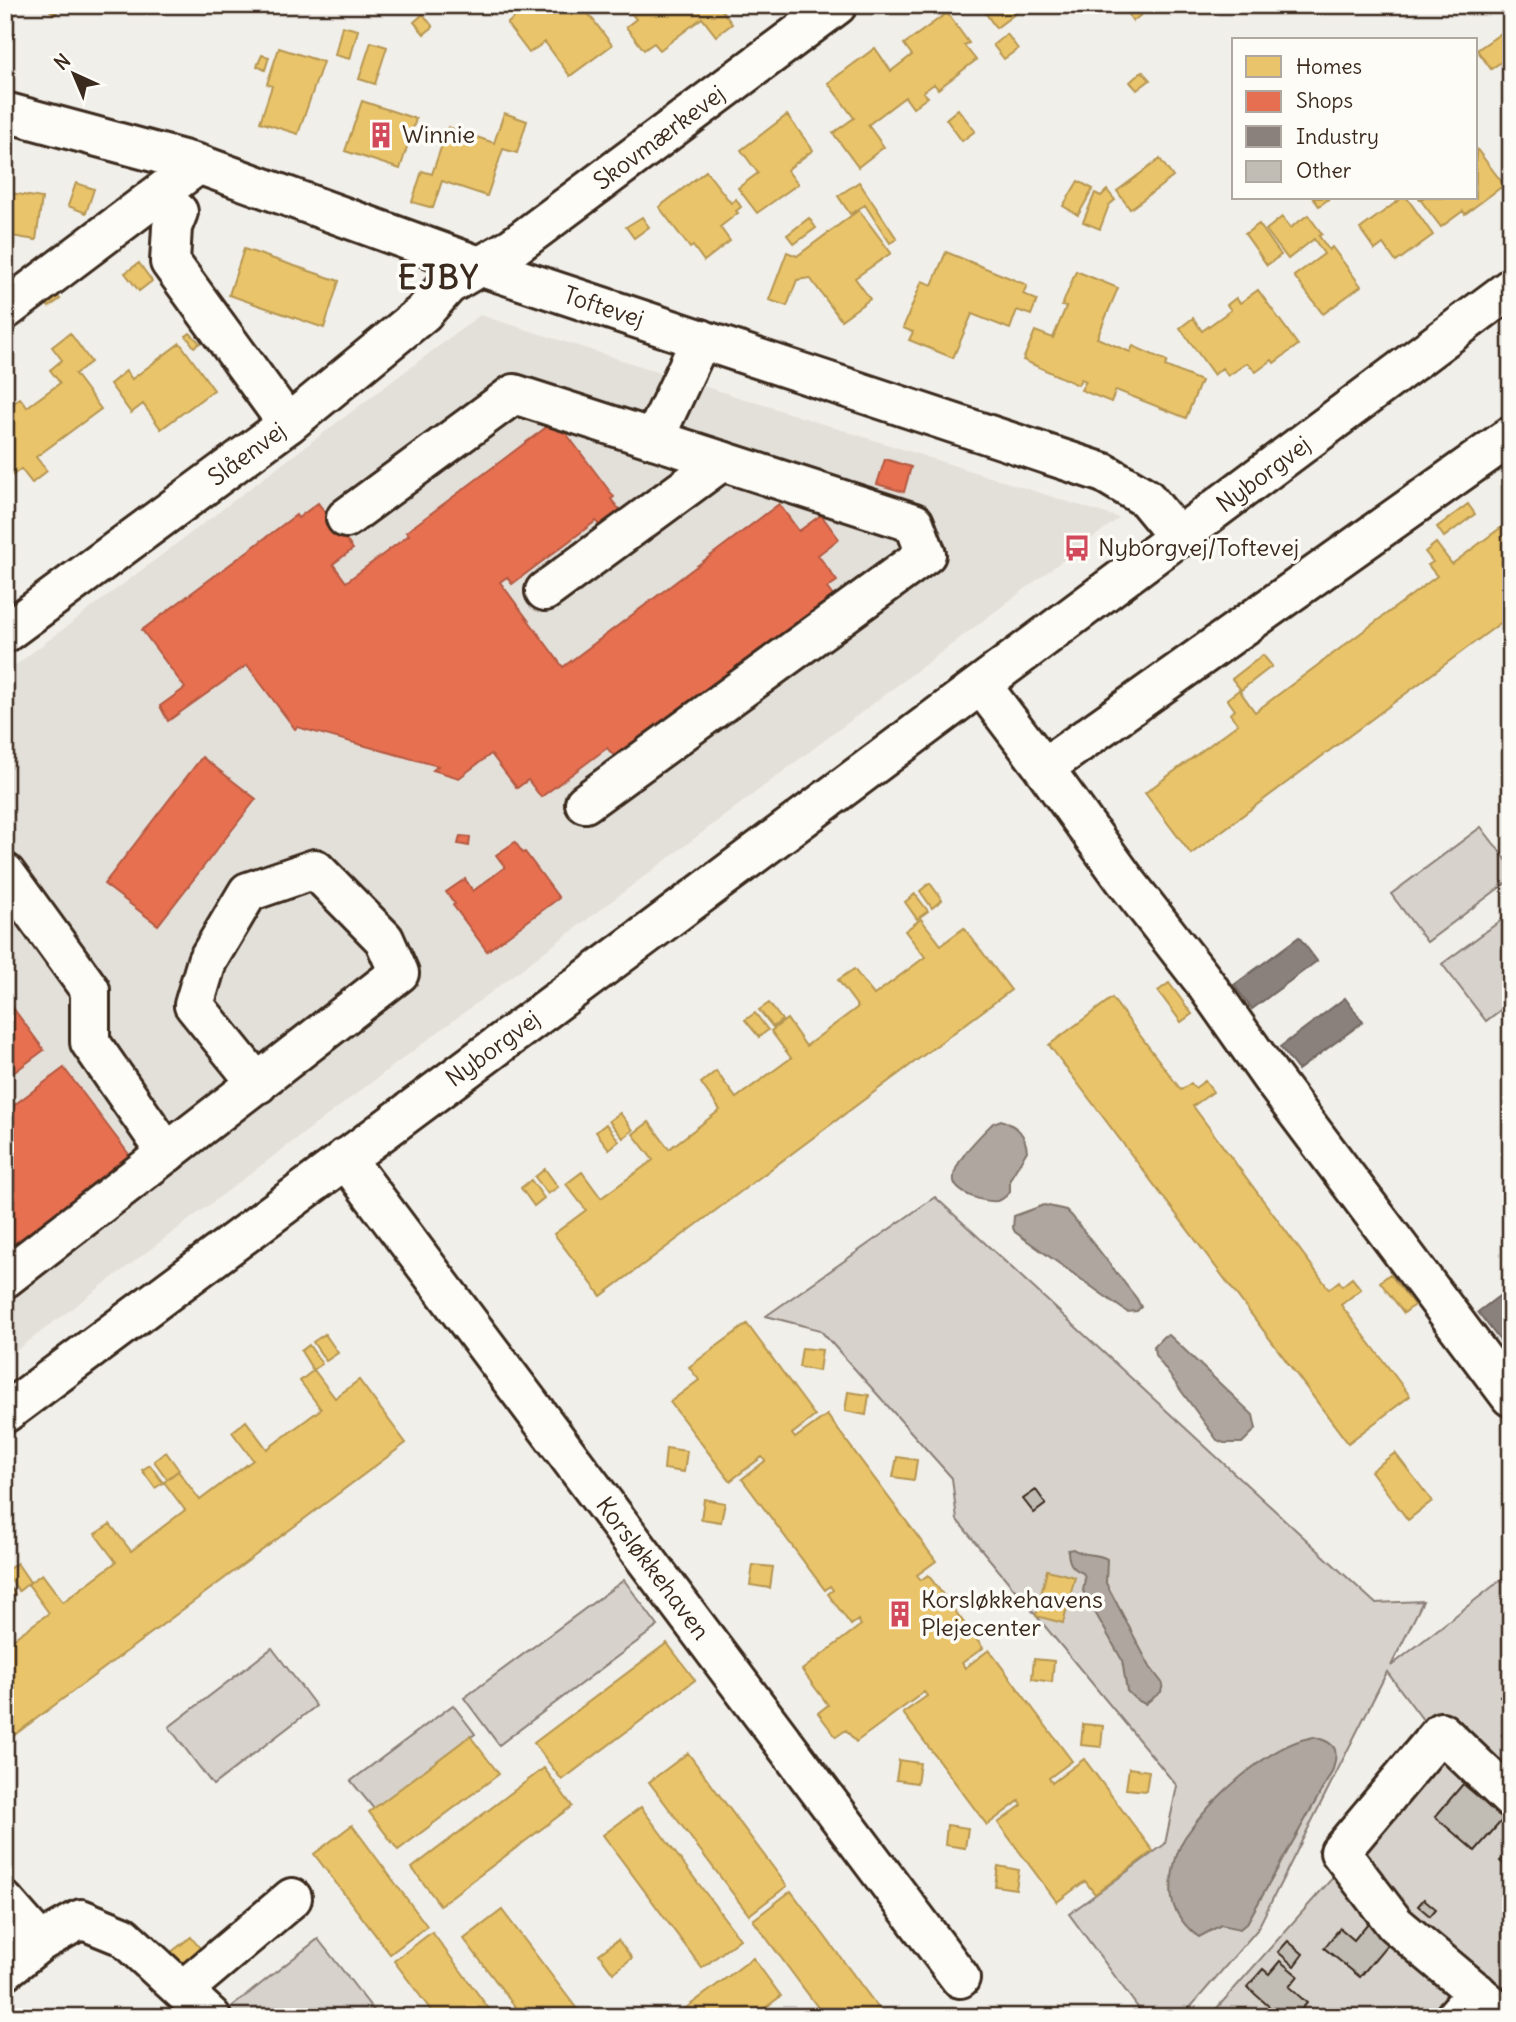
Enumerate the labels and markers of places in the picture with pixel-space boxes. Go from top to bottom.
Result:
place label: Winnie [402,119,475,149]
building icon: Winnie [366,120,396,150]
place label: Nyborgvej/Toftevej [1098,532,1299,562]
bus stop icon: Nyborgvej/Toftevej [1062,533,1092,563]
place label: Korsløkkehavens Plejecenter [921,1584,1103,1642]
building icon: Korsløkkehavens Plejecenter [885,1599,915,1629]

